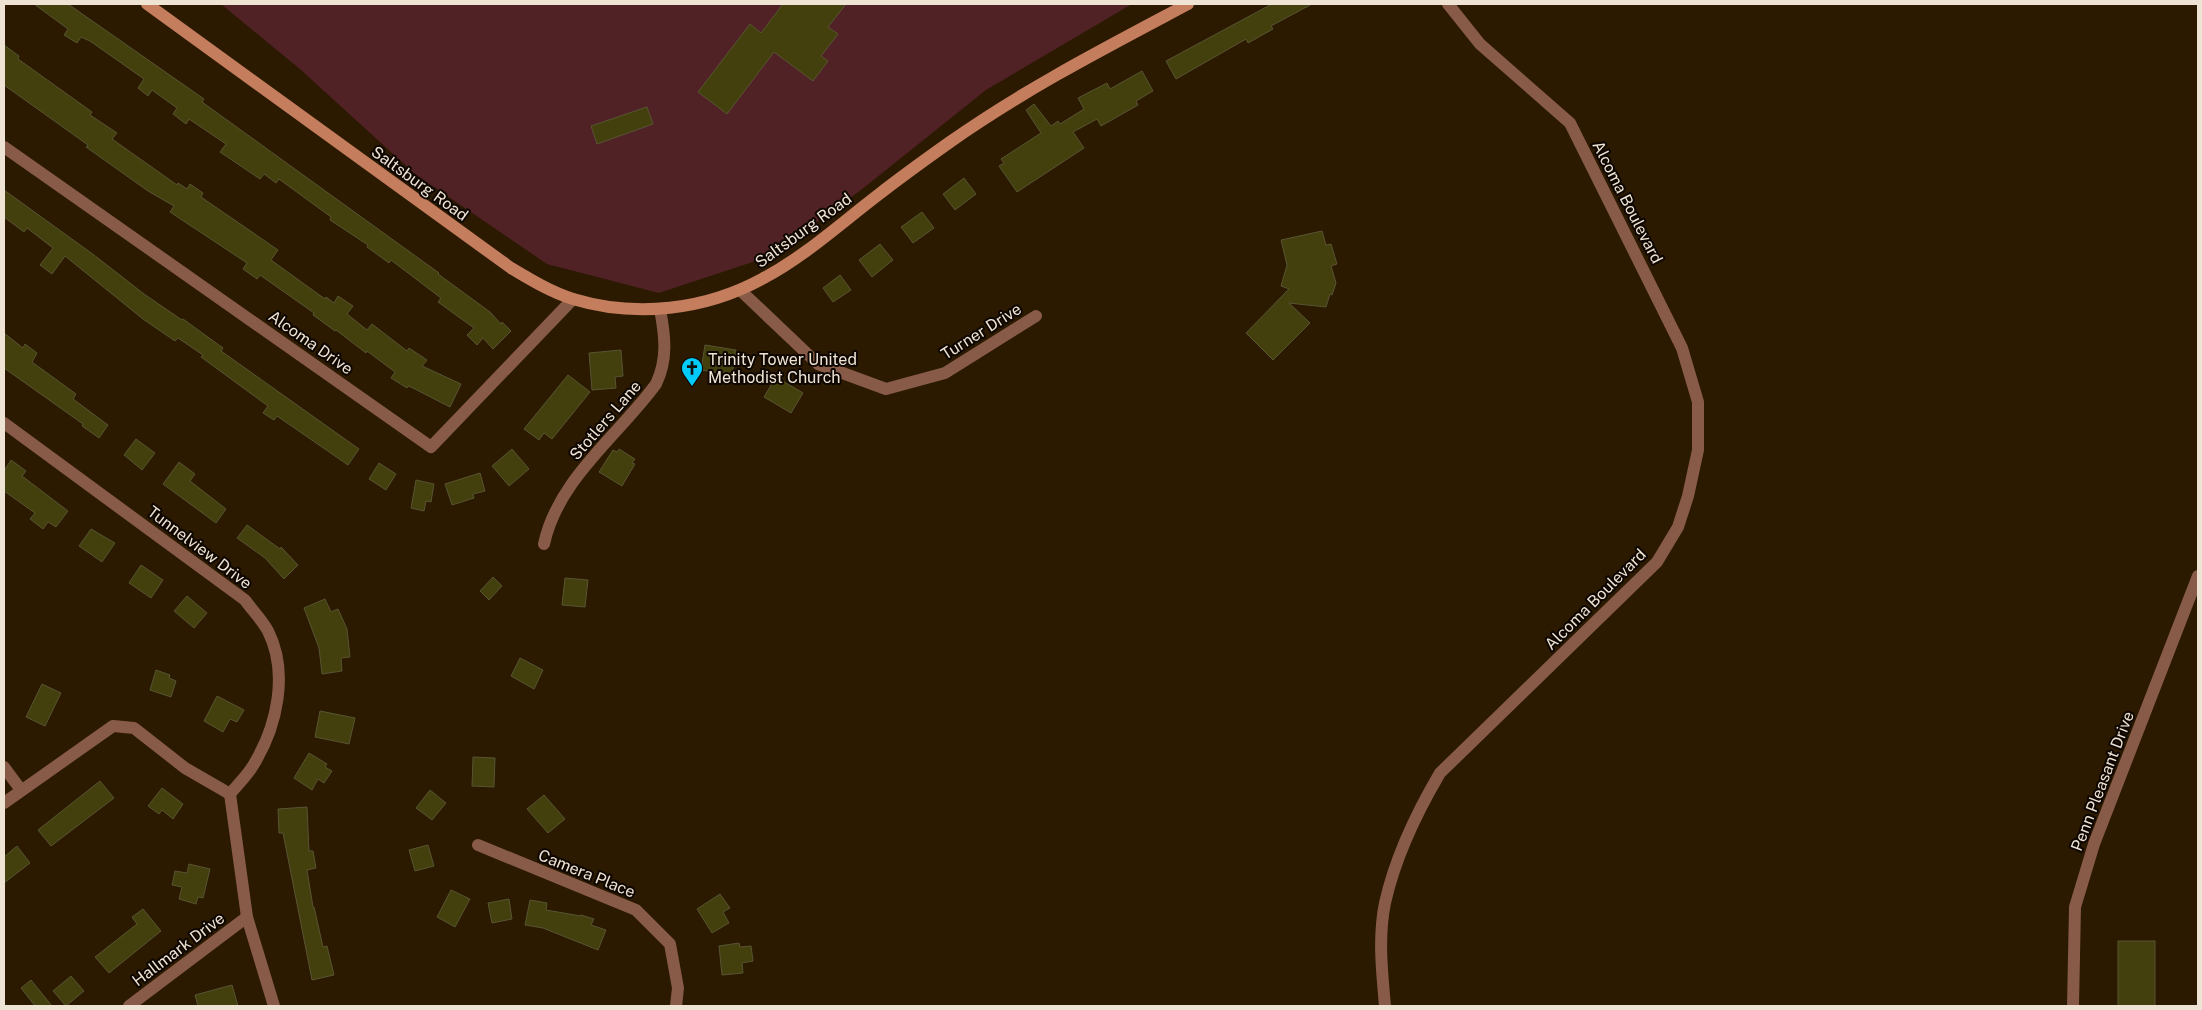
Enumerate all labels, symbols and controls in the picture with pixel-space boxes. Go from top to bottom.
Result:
street label: Alcoma Boulevard [1588,138,1667,267]
street label: Saltsburg Road [368,142,472,225]
street label: Saltsburg Road [751,189,855,272]
street label: Turner Drive [938,299,1025,364]
street label: Alcoma Drive [265,306,356,378]
place label: Trinity Tower United Methodist Church [708,350,857,387]
church icon: Trinity Tower United Methodist Church [680,356,704,387]
street label: Stotlers Lane [566,377,645,464]
street label: Tunnelview Drive [144,502,256,593]
street label: Alcoma Boulevard [1541,545,1650,654]
street label: Penn Pleasant Drive [2067,709,2138,854]
street label: Camera Place [536,845,638,902]
street label: Hallmark Drive [128,909,228,990]

